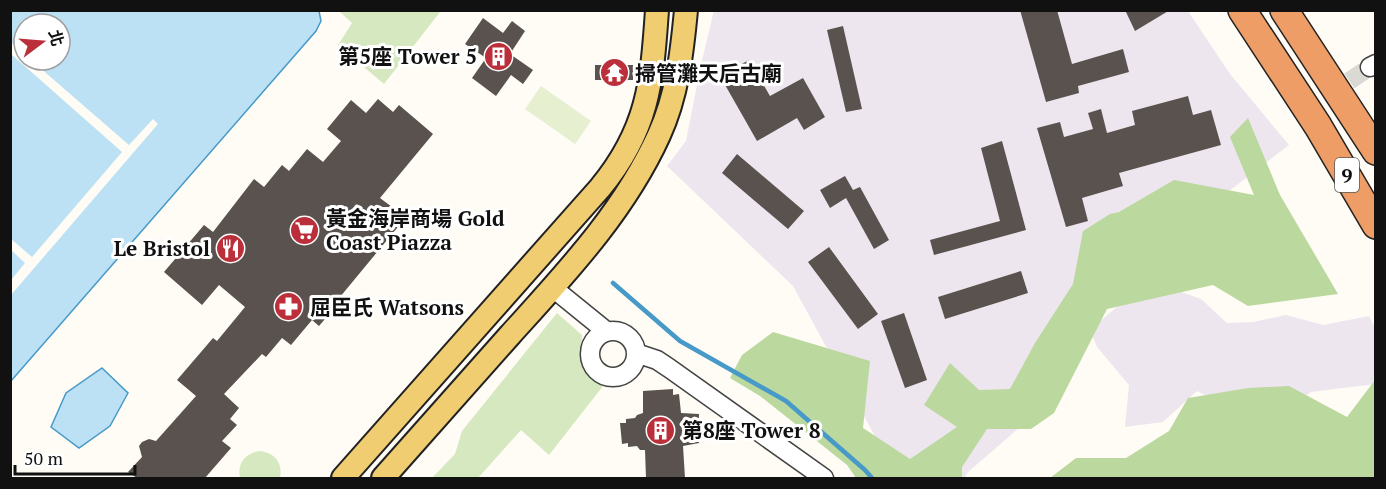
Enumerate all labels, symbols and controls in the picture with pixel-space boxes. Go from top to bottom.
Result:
north arrow [12,12,72,72]
text: 北 [44,27,69,49]
building icon: 第5座 Tower 5 [482,40,514,72]
place label: 第5座 Tower 5 [338,42,477,70]
temple icon: 掃管灘天后古廟 [598,57,630,89]
place label: 掃管灘天后古廟 [635,59,782,87]
road number: 9 [1335,158,1359,192]
place label: 黃金海岸商場 Gold Coast Piazza [326,204,505,256]
supermarket icon: 黃金海岸商場 Gold Coast Piazza [289,214,321,246]
restaurant icon: Le Bristol [215,232,247,264]
place label: Le Bristol [114,234,210,262]
pharmacy icon: 屈臣氏 Watsons [273,291,305,323]
place label: 屈臣氏 Watsons [310,293,464,321]
building icon: 第8座 Tower 8 [645,414,677,446]
place label: 第8座 Tower 8 [682,416,821,444]
scale bar [15,438,135,476]
text: 50 m [24,446,64,470]

